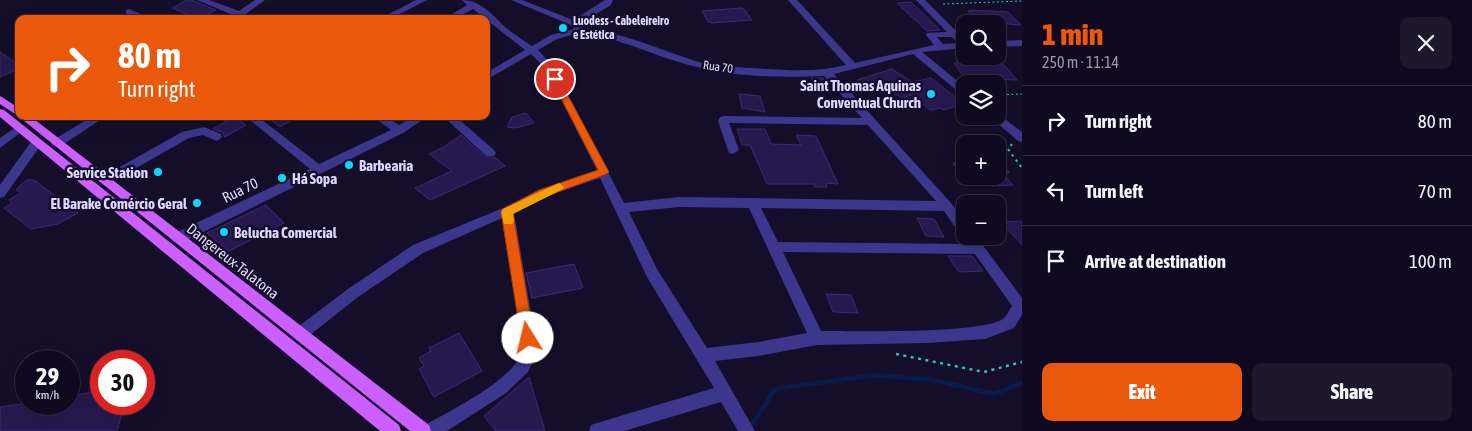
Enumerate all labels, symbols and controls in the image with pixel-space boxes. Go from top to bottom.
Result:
place label: Luodess - Cabeleireiro e Estética [573,14,670,42]
map controls [956,15,1006,245]
button: search [956,15,1006,65]
text: 1 min [1042,17,1103,51]
button: close [1400,17,1452,69]
marker: Luodess - Cabeleireiro e Estética [557,22,569,34]
icon: right [35,35,100,100]
text: 80 m [118,35,181,75]
text: 250 m · 11:14 [1042,53,1119,71]
pin [534,58,576,100]
street label: Rua 70 [702,58,734,76]
icon: arrive [541,65,569,93]
button: layers [956,75,1006,125]
text: Turn right [118,76,195,102]
place label: Saint Thomas Aquinas Conventual Church [800,77,922,111]
marker: Saint Thomas Aquinas Conventual Church [925,88,937,100]
icon: right [1042,107,1070,135]
text: Turn right [1085,110,1152,132]
text: 80 m [1418,110,1452,132]
button: + [956,135,1006,185]
place label: Barbearia [359,157,413,174]
marker: Barbearia [343,159,355,171]
place label: Service Station [67,164,148,181]
marker: Service Station [152,166,164,178]
place label: Há Sopa [292,170,337,187]
marker: Há Sopa [276,172,288,184]
street label: Rua 70 [219,174,261,206]
icon: left [1042,177,1070,205]
text: Turn left [1085,180,1143,202]
text: 70 m [1418,180,1452,202]
place label: El Barake Comércio Geral [50,195,188,212]
button: − [956,195,1006,245]
marker: El Barake Comércio Geral [191,197,203,209]
street label: Dangereux-Talatona [184,220,282,302]
place label: Belucha Comercial [234,224,338,241]
marker: Belucha Comercial [218,226,230,238]
icon: arrive [1042,247,1070,275]
text: Arrive at destination [1085,250,1226,272]
text: 100 m [1409,250,1452,272]
position arrow [501,311,553,363]
speed limit sign: 30 [90,350,155,415]
text: 29 [36,362,59,390]
button: Exit [1042,363,1242,421]
button: Share [1252,363,1452,421]
text: km/h [36,388,59,402]

